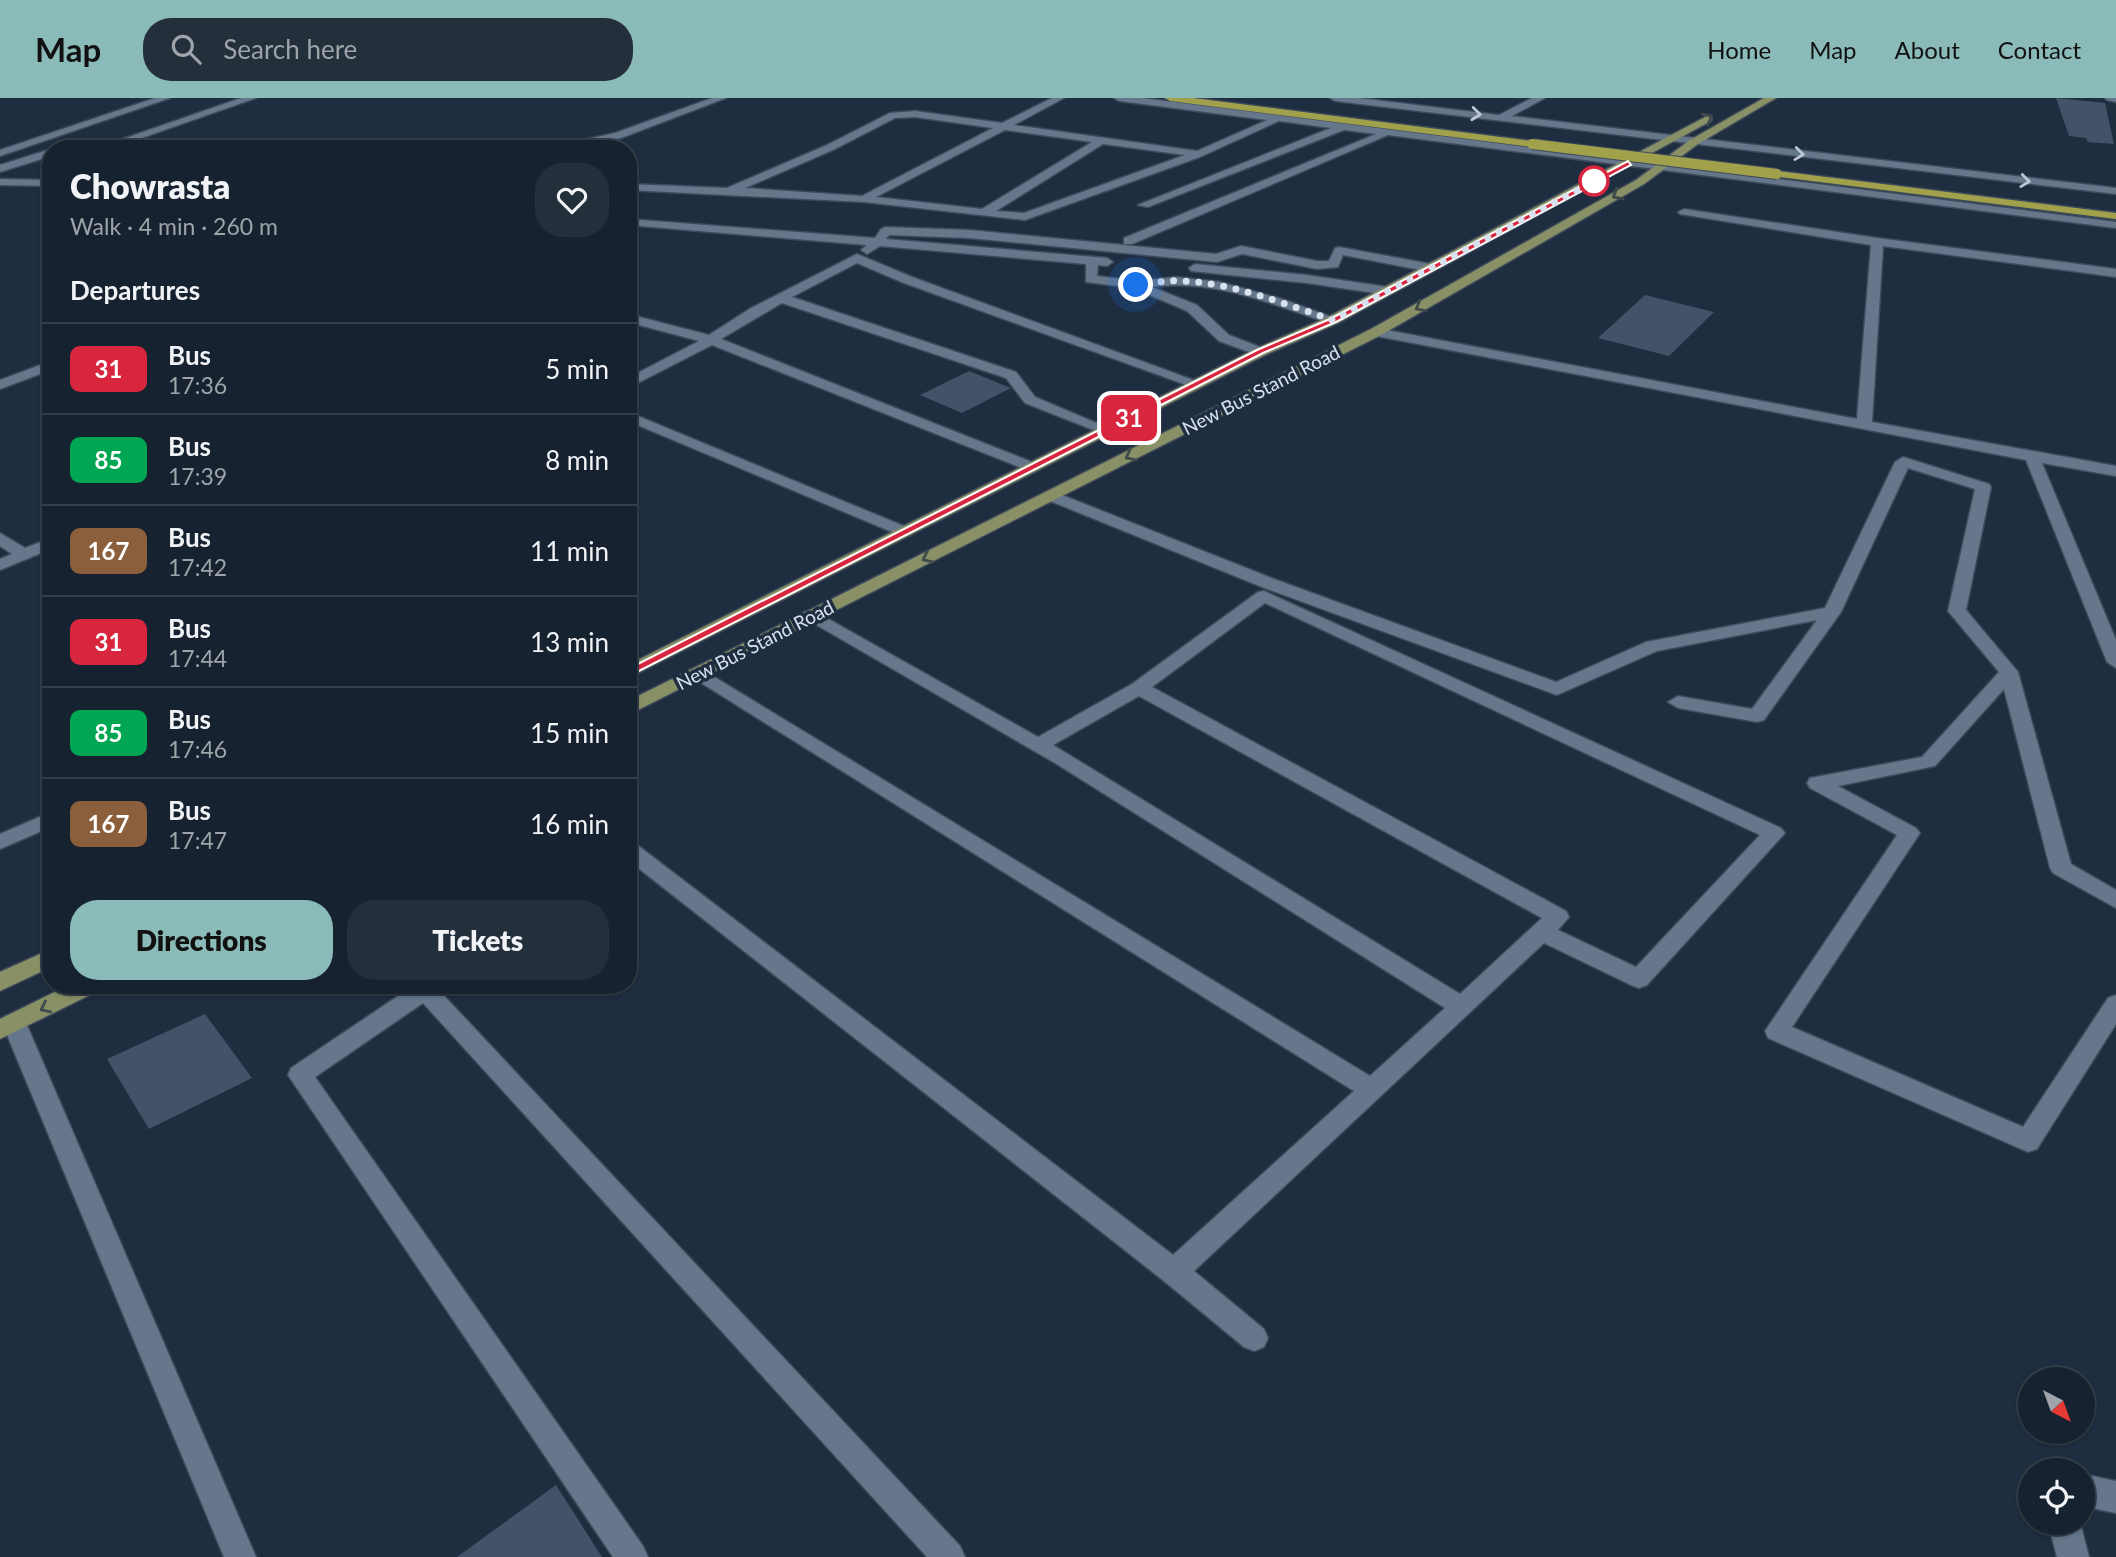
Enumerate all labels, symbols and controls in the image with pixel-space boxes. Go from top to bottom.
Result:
search box [143,18,633,81]
text: Map [35,29,101,69]
icon: search [167,30,205,68]
text: Search here [223,33,357,65]
text: Home [1707,35,1771,64]
text: Map [1809,35,1857,64]
text: About [1895,35,1960,64]
text: Contact [1998,35,2081,64]
one-way arrow [1470,107,1482,122]
one-way arrow [1701,113,1713,126]
one-way arrow [1793,147,1805,162]
button: heart [535,163,609,237]
text: Chowrasta [70,166,230,206]
unlabelled marker [1579,166,1609,196]
one-way arrow [2019,173,2031,188]
one-way arrow [1612,187,1625,200]
text: Walk · 4 min · 260 m [70,212,278,240]
your location [1118,267,1153,302]
text: Departures [70,274,200,306]
one-way arrow [1414,299,1427,312]
text: Bus [168,339,211,371]
street label: New Bus Stand Road [1178,340,1343,439]
text: 5 min [545,353,609,385]
text: 31 [95,354,122,383]
text: 17:36 [168,371,227,399]
line badge: 31 [1098,395,1160,441]
text: 31 [1115,403,1143,432]
text: Bus [168,430,211,462]
text: 8 min [545,444,609,476]
text: 85 [95,445,122,474]
one-way arrow [1125,448,1137,462]
text: 17:39 [168,462,227,490]
text: Bus [168,521,211,553]
text: 11 min [530,535,609,567]
text: 167 [88,536,129,565]
one-way arrow [922,549,934,563]
text: 17:42 [168,553,227,581]
street label: New Bus Stand Road [672,595,837,694]
text: Bus [168,612,211,644]
text: 13 min [530,626,609,658]
text: 31 [95,627,122,656]
text: 17:44 [168,644,227,672]
text: Bus [168,703,211,735]
text: 15 min [530,717,609,749]
text: 85 [95,718,122,747]
text: 17:46 [168,735,227,763]
text: Bus [168,794,211,826]
text: 16 min [530,808,609,840]
text: 167 [88,809,129,838]
text: 17:47 [168,826,227,854]
button: Directions [70,900,333,980]
button: Tickets [347,900,609,980]
one-way arrow [40,999,52,1013]
north arrow [2018,1367,2095,1444]
map controls [2018,1367,2095,1535]
button: locate [2018,1458,2095,1535]

